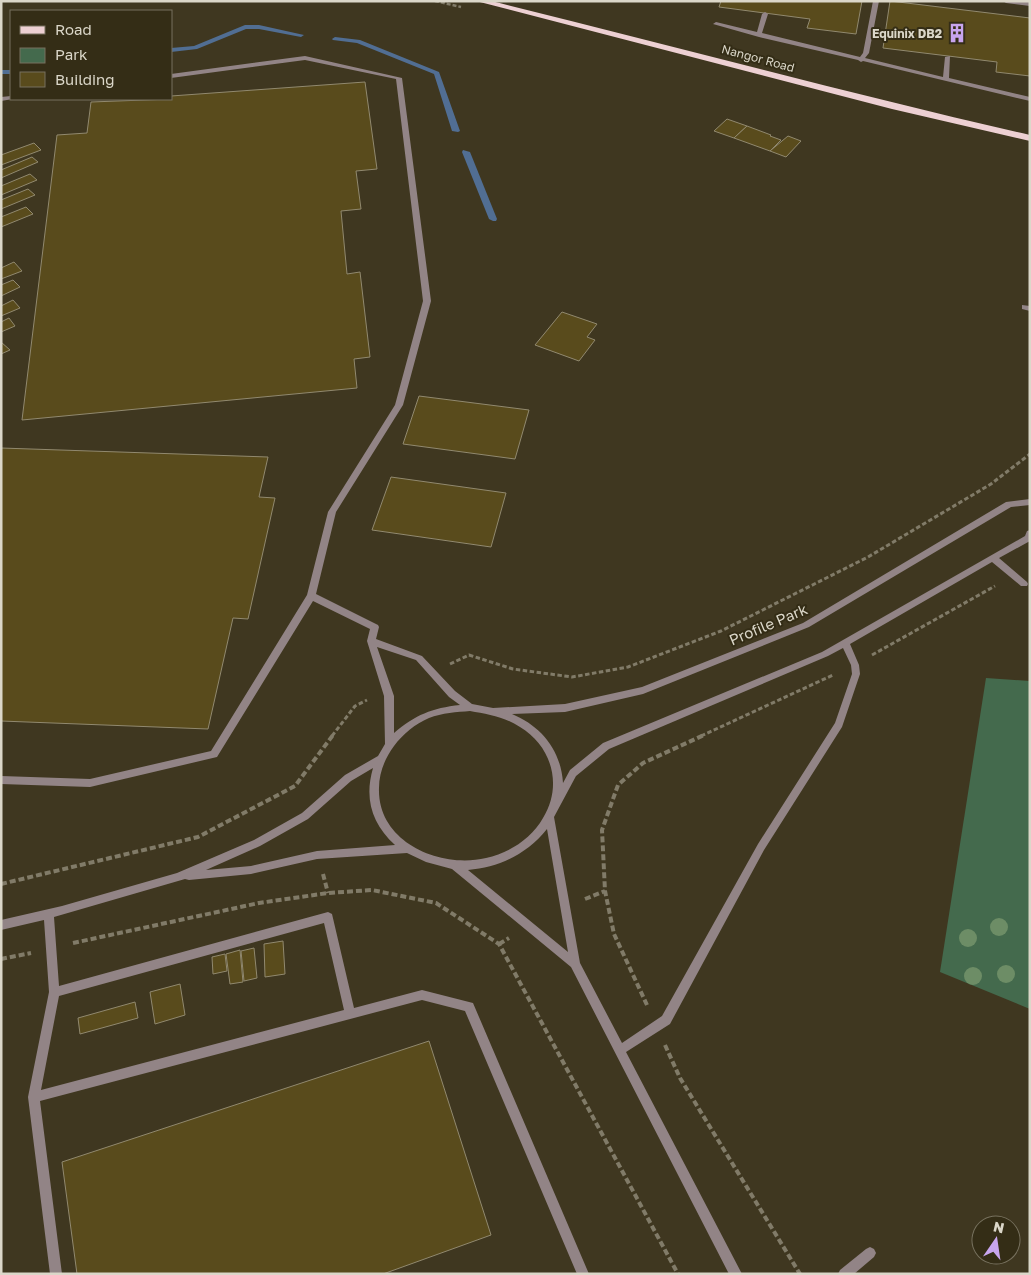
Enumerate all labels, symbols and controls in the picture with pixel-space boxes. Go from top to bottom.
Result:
legend [10,10,172,100]
text: Road [55,20,92,38]
building icon: Equinix DB2 [946,22,968,44]
place label: Equinix DB2 [872,26,942,41]
street label: Nangor Road [720,41,796,75]
text: Park [55,45,88,63]
text: Building [55,70,115,88]
street label: Profile Park [726,599,810,649]
north arrow [971,1215,1021,1265]
text: N [992,1217,1006,1236]

